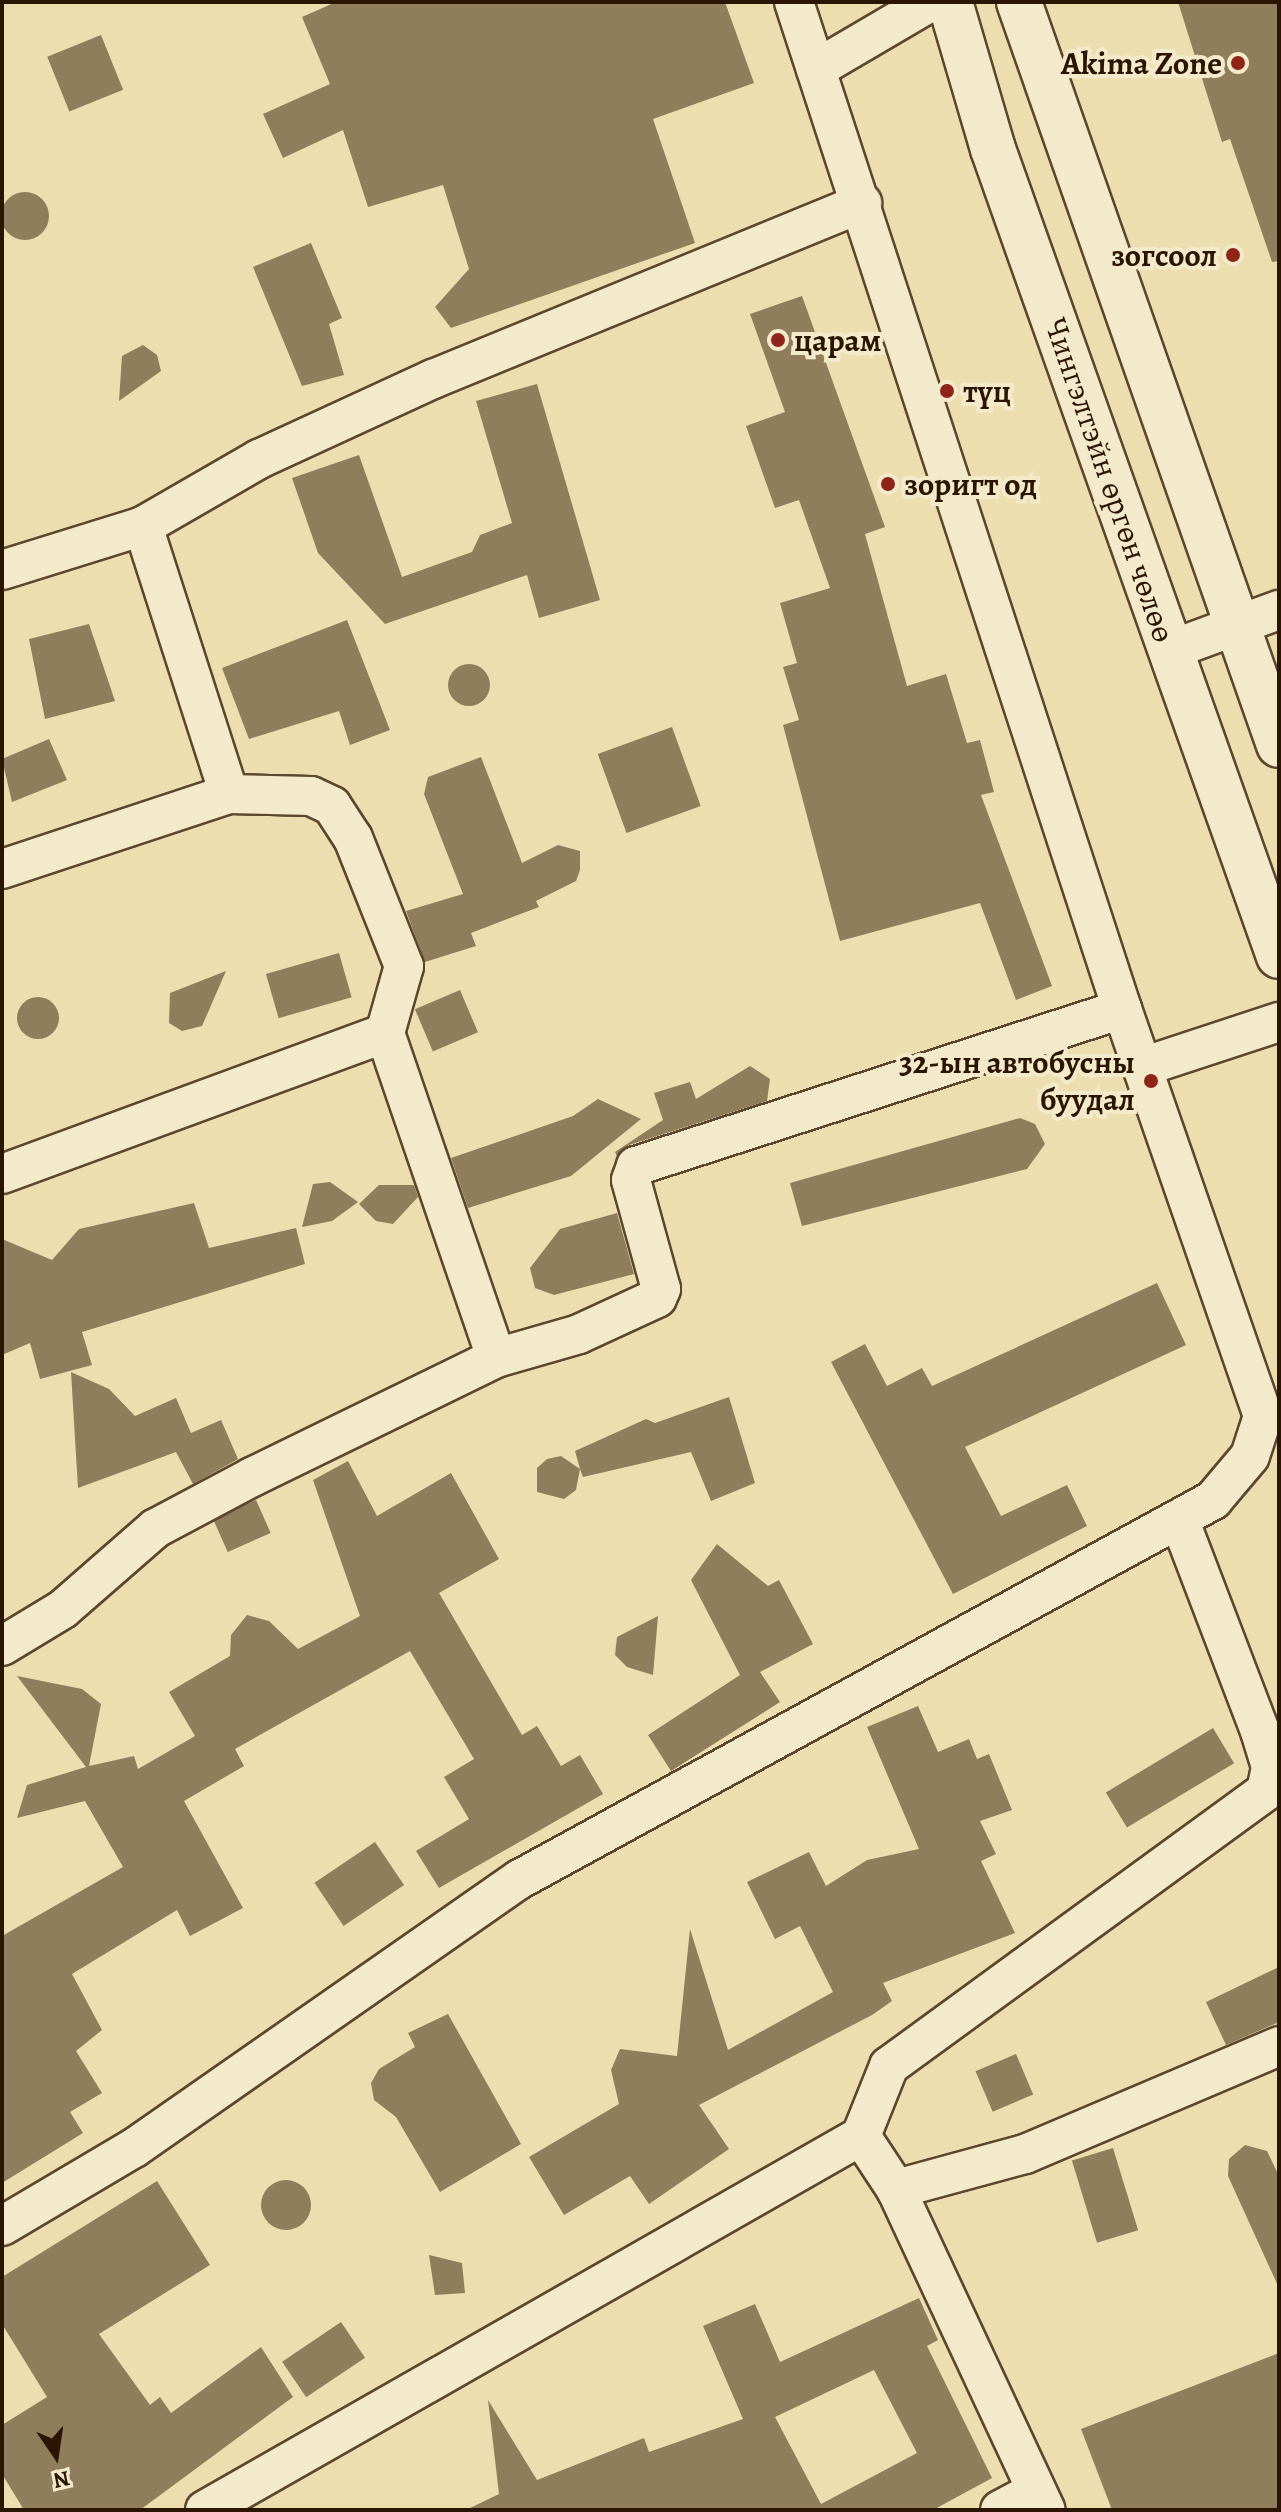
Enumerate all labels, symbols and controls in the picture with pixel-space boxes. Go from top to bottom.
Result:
place label: Akima Zone [1061,44,1222,82]
marker: Akima Zone [1229,54,1247,72]
place label: зогсоол [1111,236,1217,274]
marker: зогсоол [1224,246,1242,264]
street label: Чингэлтэйн өргөн чөлөө [1036,313,1184,647]
place label: царам [794,321,881,359]
marker: царам [769,331,787,349]
place label: түц [963,372,1011,410]
marker: түц [938,382,956,400]
place label: зоригт од [904,465,1037,503]
marker: зоригт од [879,475,897,493]
place label: 32-ын автобусны буудал [899,1044,1135,1119]
marker: 32-ын автобусны буудал [1142,1072,1160,1090]
north arrow [16,2416,96,2496]
text: N [50,2463,73,2496]

